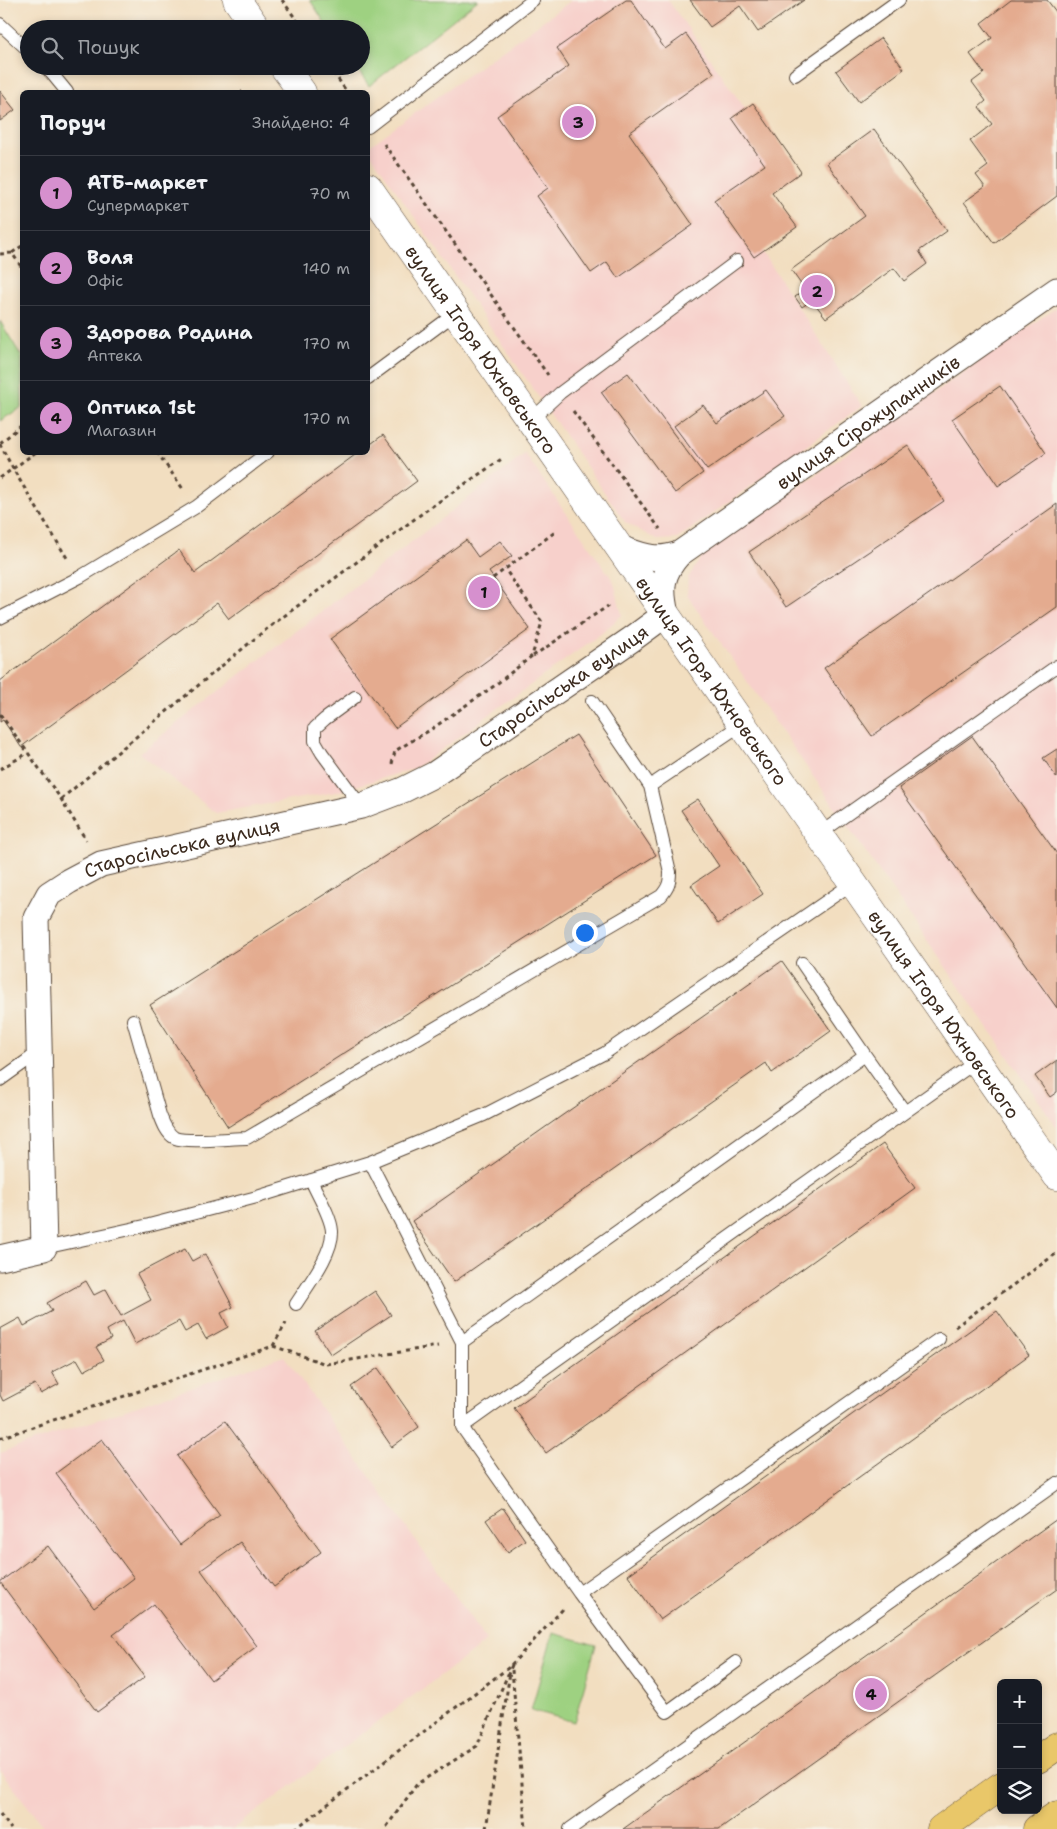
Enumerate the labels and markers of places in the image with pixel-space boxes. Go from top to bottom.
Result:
pin: 3 [562,103,594,141]
pin: 2 [801,272,833,310]
pin: 1 [468,573,500,611]
pin: 4 [855,1675,887,1713]

